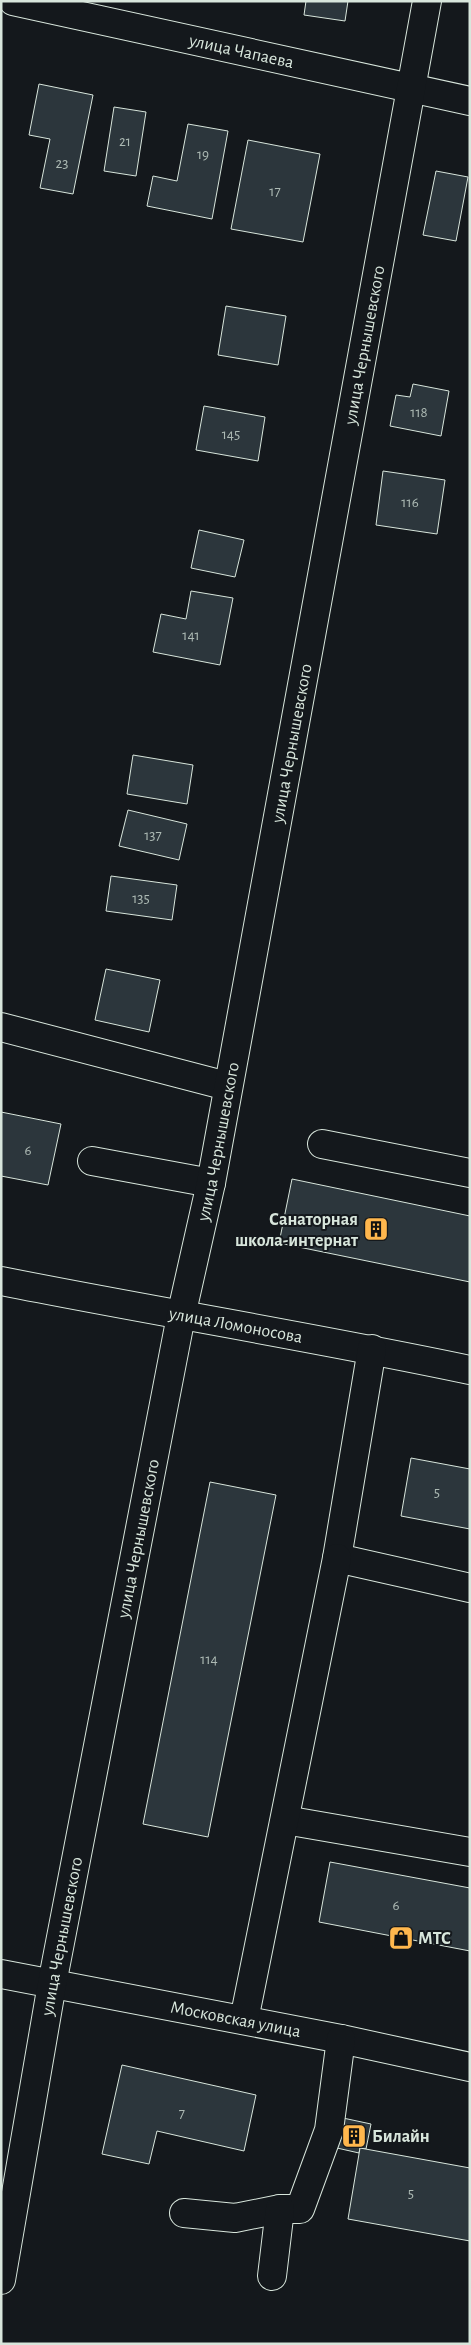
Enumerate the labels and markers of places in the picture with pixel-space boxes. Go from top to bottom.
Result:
place label: Санаторная школа-интернат [235,1211,359,1250]
building icon: Санаторная школа-интернат [363,1216,389,1242]
shop icon: МТС [388,1925,414,1951]
place label: МТС [418,1930,451,1948]
building icon: Билайн [341,2123,367,2149]
place label: Билайн [372,2128,430,2146]

